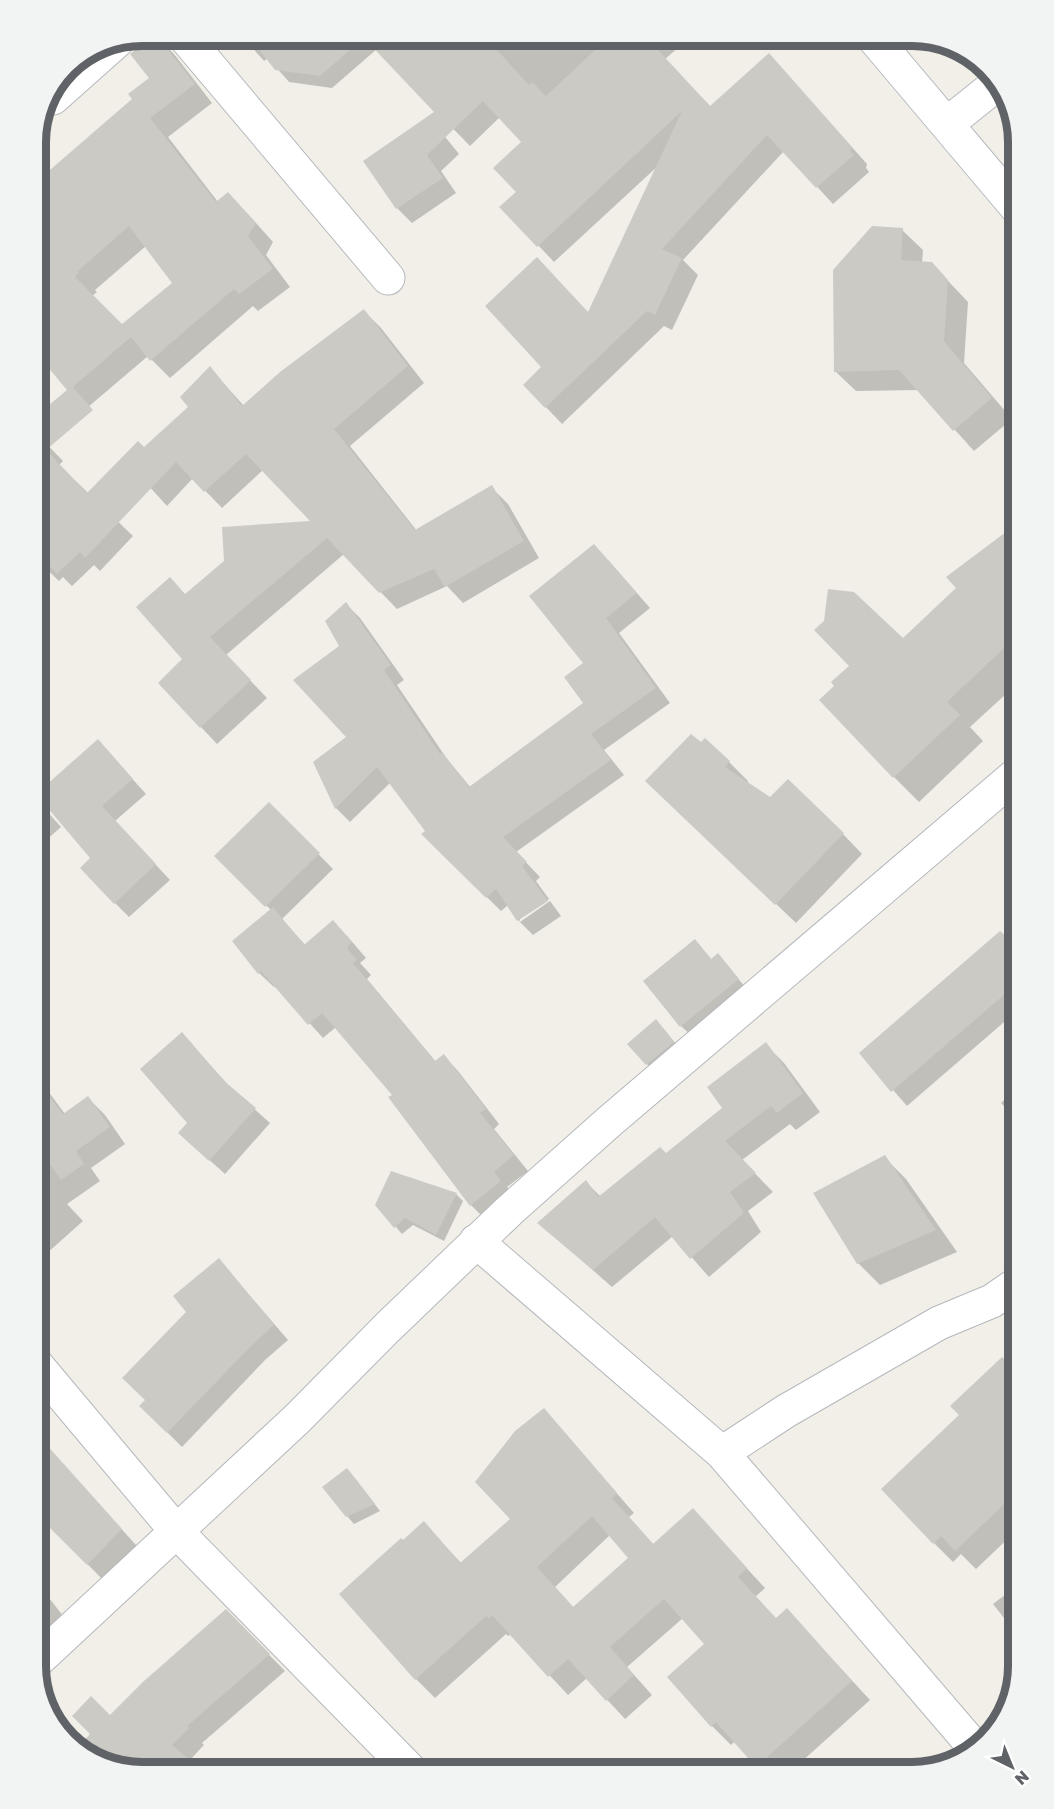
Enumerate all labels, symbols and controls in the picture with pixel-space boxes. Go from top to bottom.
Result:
north arrow [982,1737,1042,1797]
text: N [1011,1767,1034,1789]

